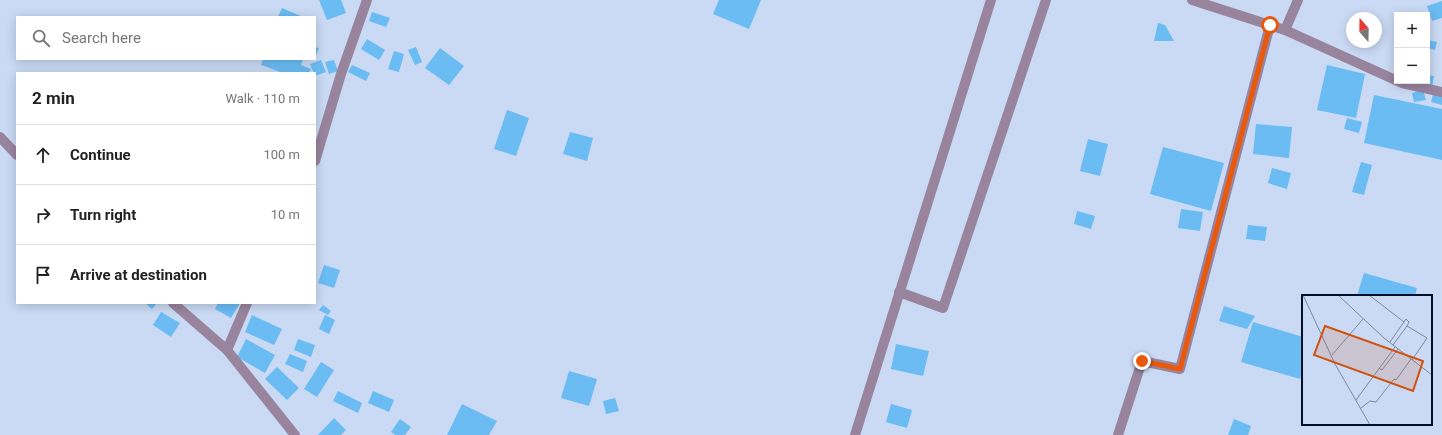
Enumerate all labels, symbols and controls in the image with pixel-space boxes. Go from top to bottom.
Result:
north arrow [1346,12,1382,48]
map controls [1394,12,1430,84]
button: + [1394,12,1430,48]
search box [16,16,316,60]
route start [1261,16,1279,34]
icon: search [30,27,52,49]
text: Search here [62,29,141,47]
button: − [1394,48,1430,84]
text: 2 min [32,88,75,108]
text: Walk · 110 m [225,91,300,106]
icon: ahead [32,144,54,166]
text: Continue [70,146,131,164]
text: 100 m [263,147,300,162]
icon: right [32,204,54,226]
text: Turn right [70,206,136,224]
text: 10 m [271,207,300,222]
icon: arrive [32,264,54,286]
text: Arrive at destination [70,266,207,284]
inset map [1302,295,1432,425]
route end [1133,352,1151,370]

